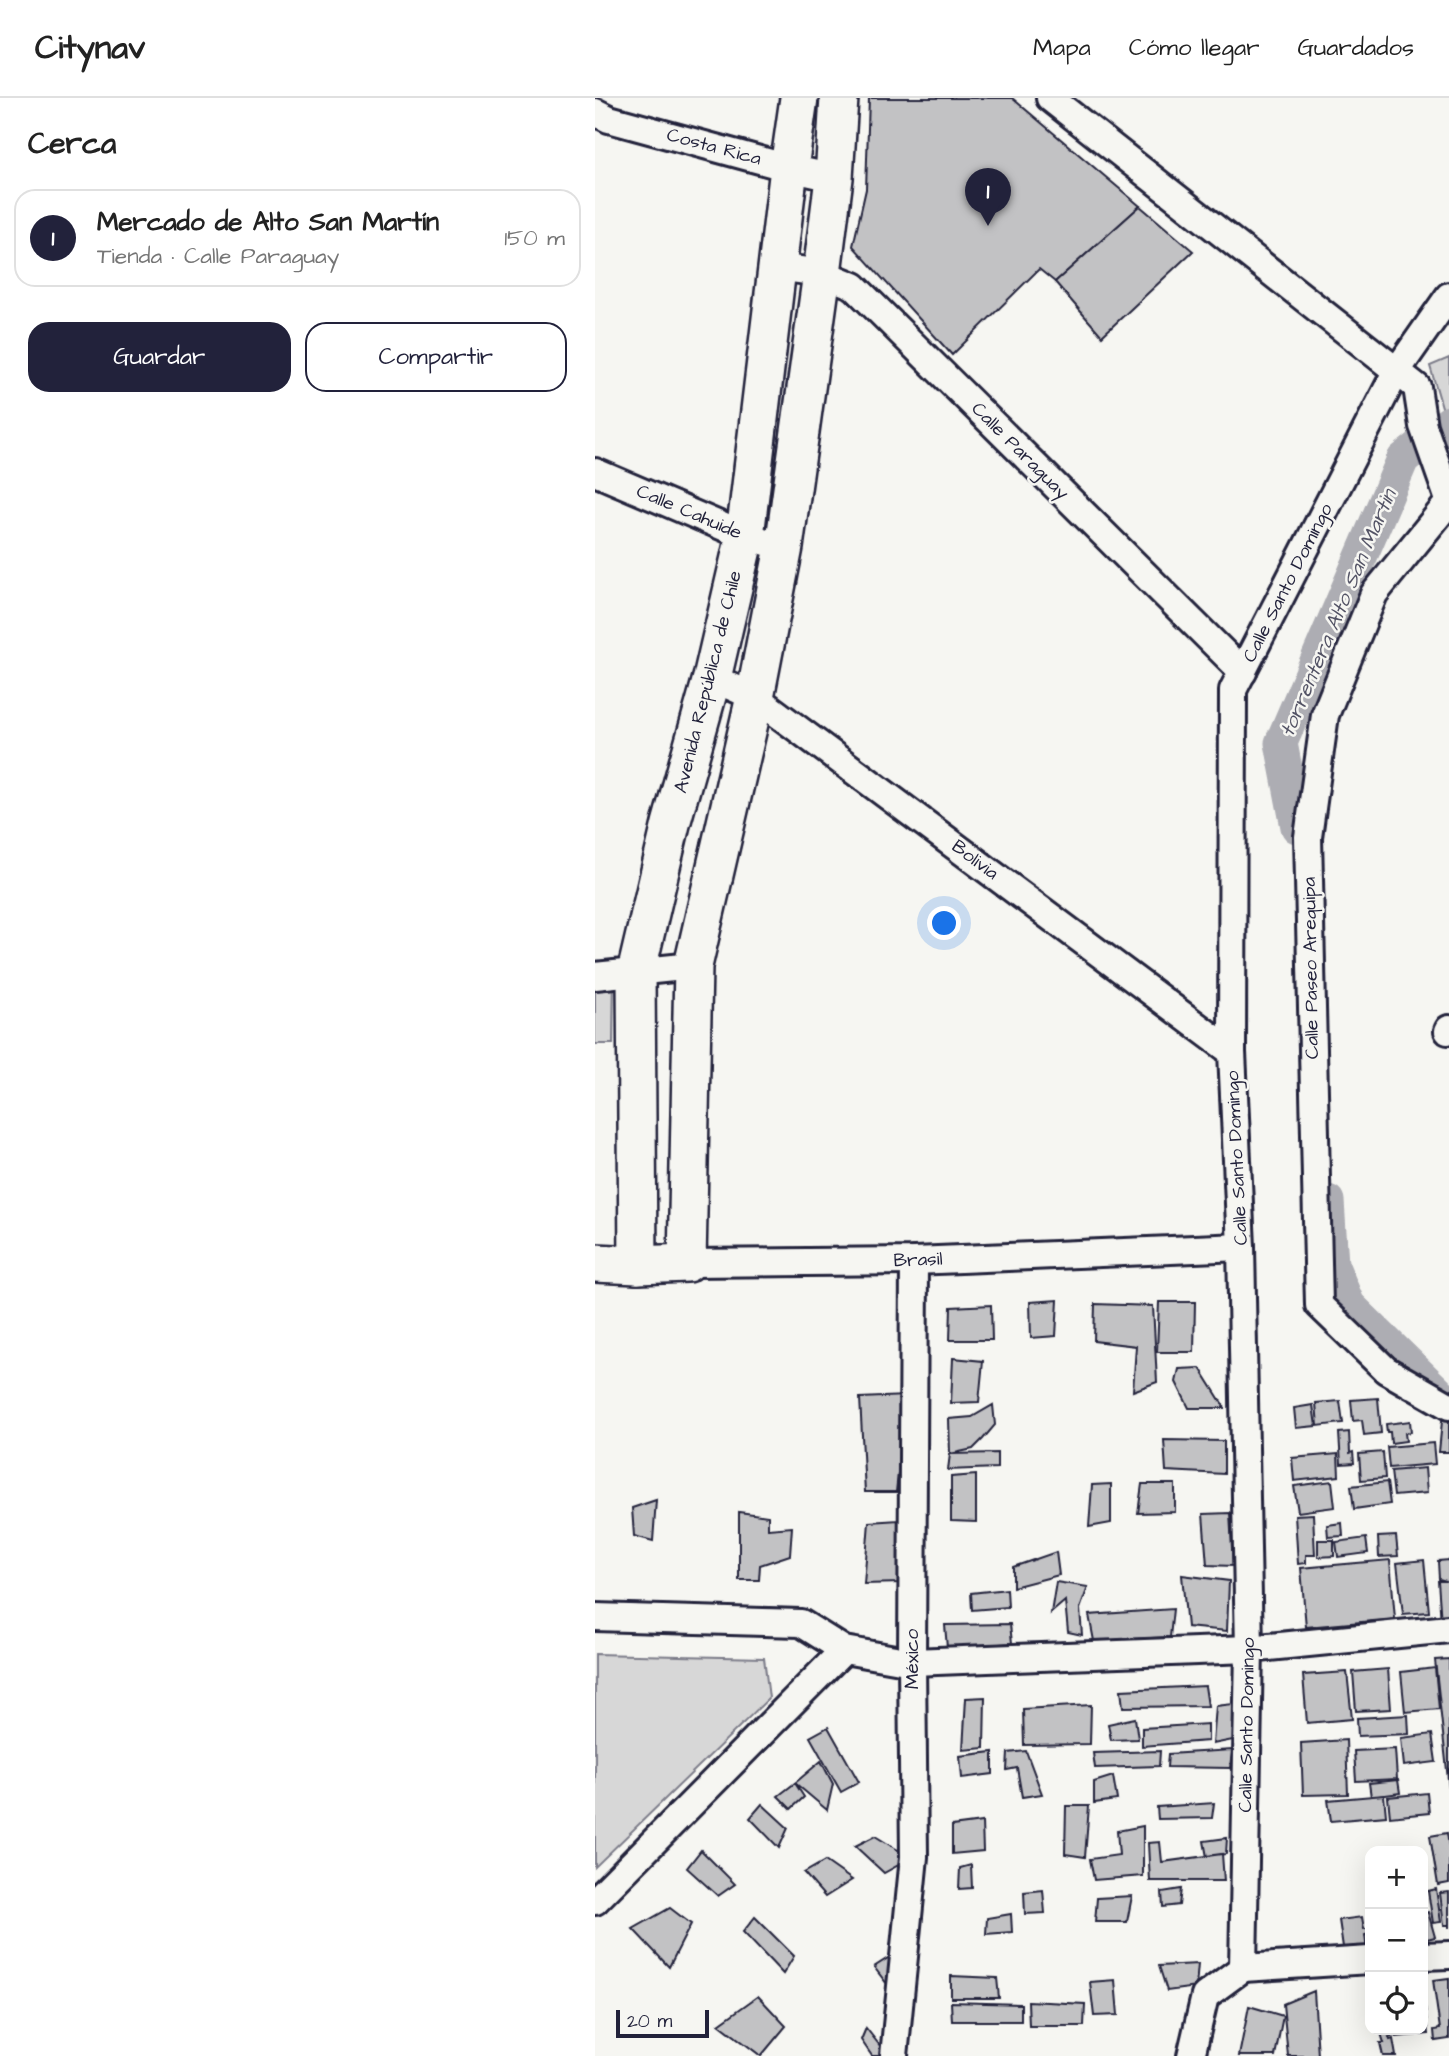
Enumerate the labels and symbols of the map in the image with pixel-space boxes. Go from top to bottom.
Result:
street label: Costa Rica [664,121,765,173]
pin: 1 [965,168,1011,226]
street label: Calle Paraguay [964,396,1075,507]
street label: Calle Cahuide [632,478,746,546]
water label: torrentera Alto San Martin [1273,483,1404,741]
street label: Calle Santo Domingo [1236,499,1341,668]
street label: Avenida República de Chile [667,568,749,796]
street label: Bolivia [946,833,1004,887]
street label: Calle Paseo Arequipa [1296,876,1326,1059]
your location [927,906,961,940]
street label: Calle Santo Domingo [1219,1070,1256,1246]
street label: Brasil [893,1246,943,1274]
street label: México [899,1628,926,1689]
street label: Calle Santo Domingo [1232,1637,1263,1813]
scale bar [616,2007,709,2039]

